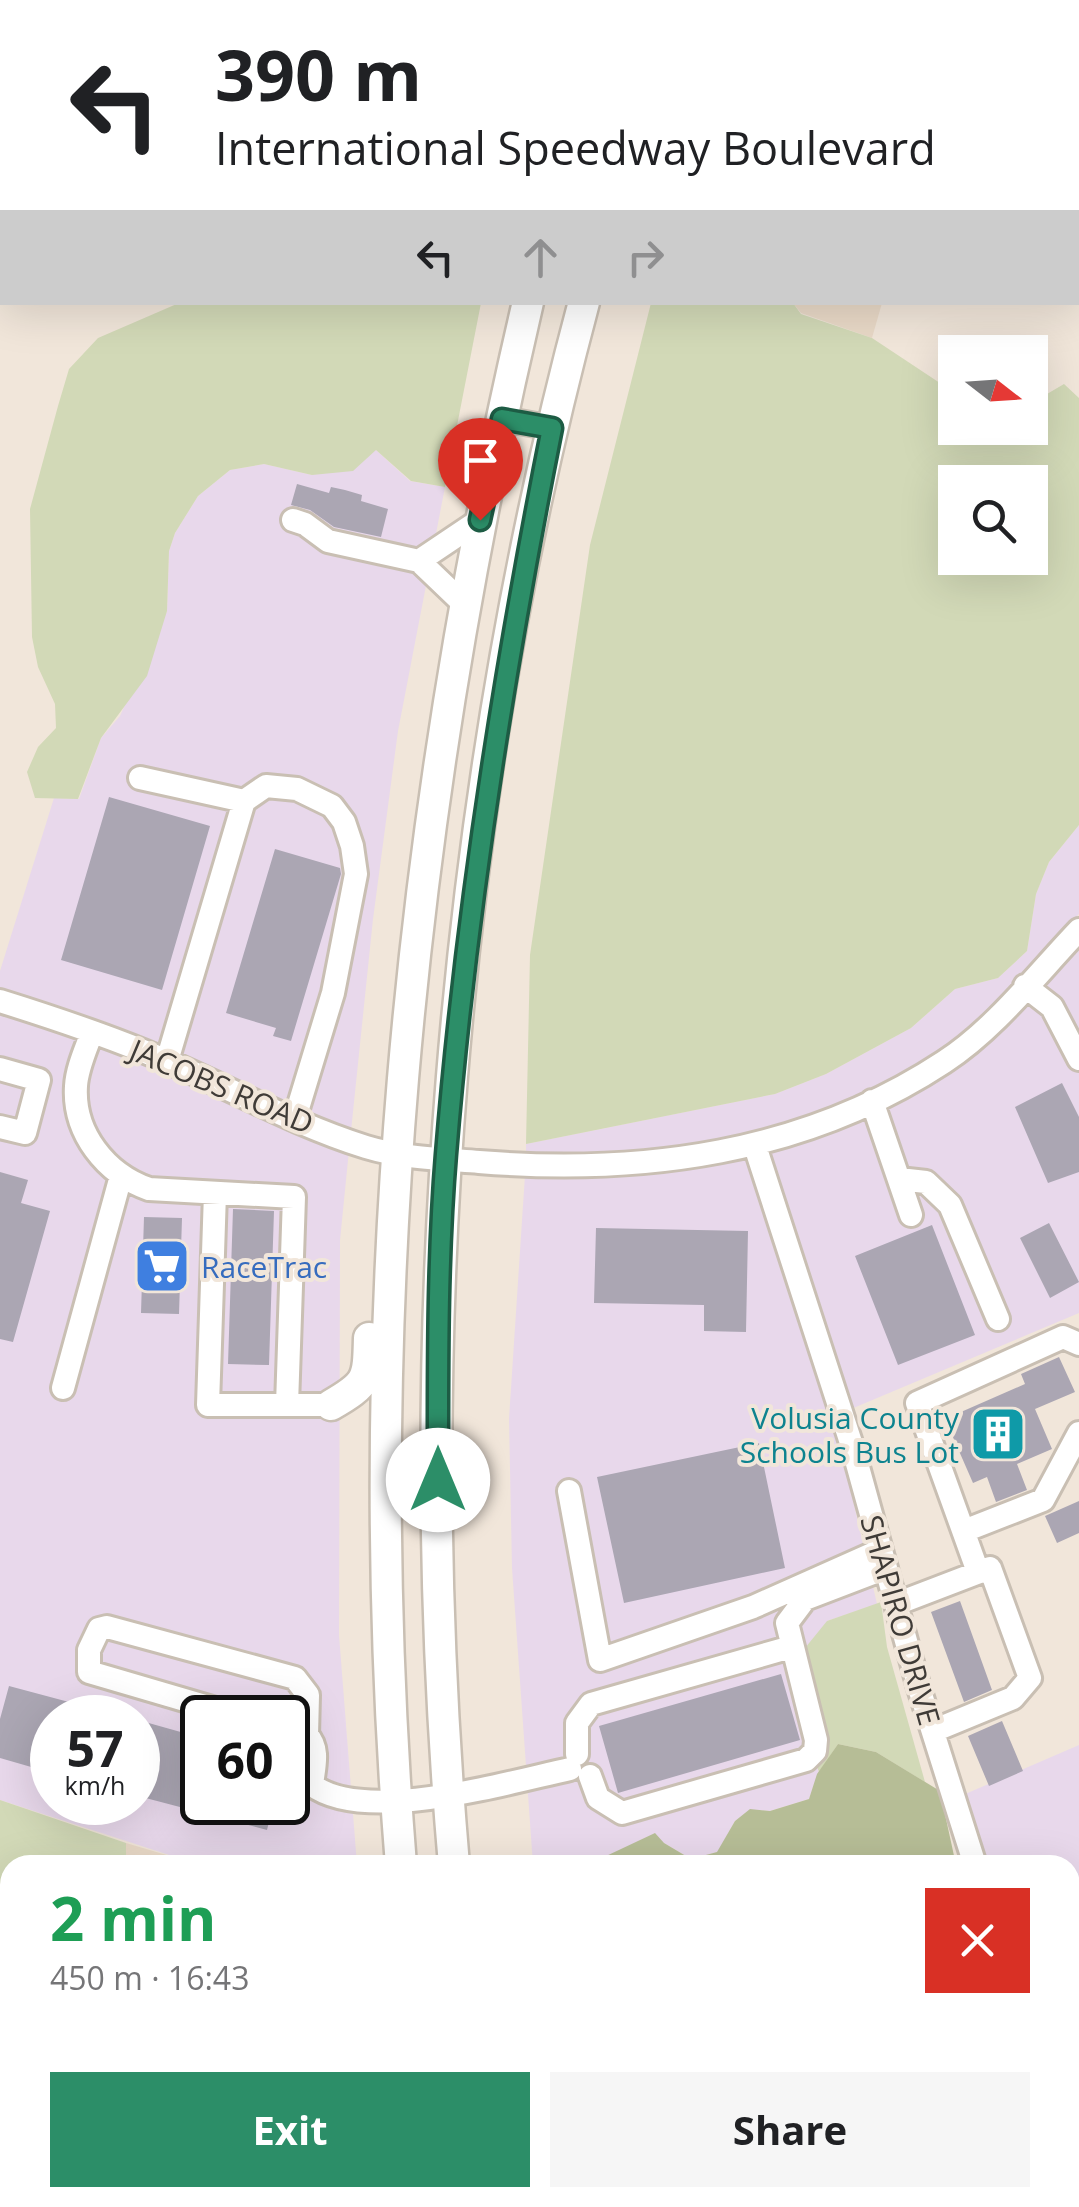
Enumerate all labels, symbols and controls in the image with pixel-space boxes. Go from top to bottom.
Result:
text: 390 m [215,26,422,122]
icon: left [50,40,180,170]
text: International Speedway Boulevard [215,117,936,178]
icon: left [408,230,463,285]
icon: ahead [513,230,568,285]
icon: right [618,230,673,285]
north arrow [938,335,1048,445]
map controls [938,335,1048,575]
pin [438,418,523,521]
icon: arrive [453,433,508,488]
button: search [938,465,1048,575]
street label: JACOBS ROAD [121,1028,320,1143]
supermarket icon: RaceTrac [132,1236,192,1296]
place label: RaceTrac [201,1246,327,1287]
place label: Volusia County Schools Bus Lot [740,1397,960,1472]
building icon: Volusia County Schools Bus Lot [968,1404,1028,1464]
position arrow [386,1428,490,1532]
street label: SHAPIRO DRIVE [851,1510,951,1730]
speed limit sign: 60 [180,1695,310,1825]
text: 57 [66,1714,124,1782]
text: km/h [65,1768,125,1802]
text: 2 min [50,1877,217,1959]
button: close [925,1888,1030,1993]
text: 450 m · 16:43 [50,1956,249,1999]
button: Exit [50,2072,530,2187]
button: Share [550,2072,1030,2187]

